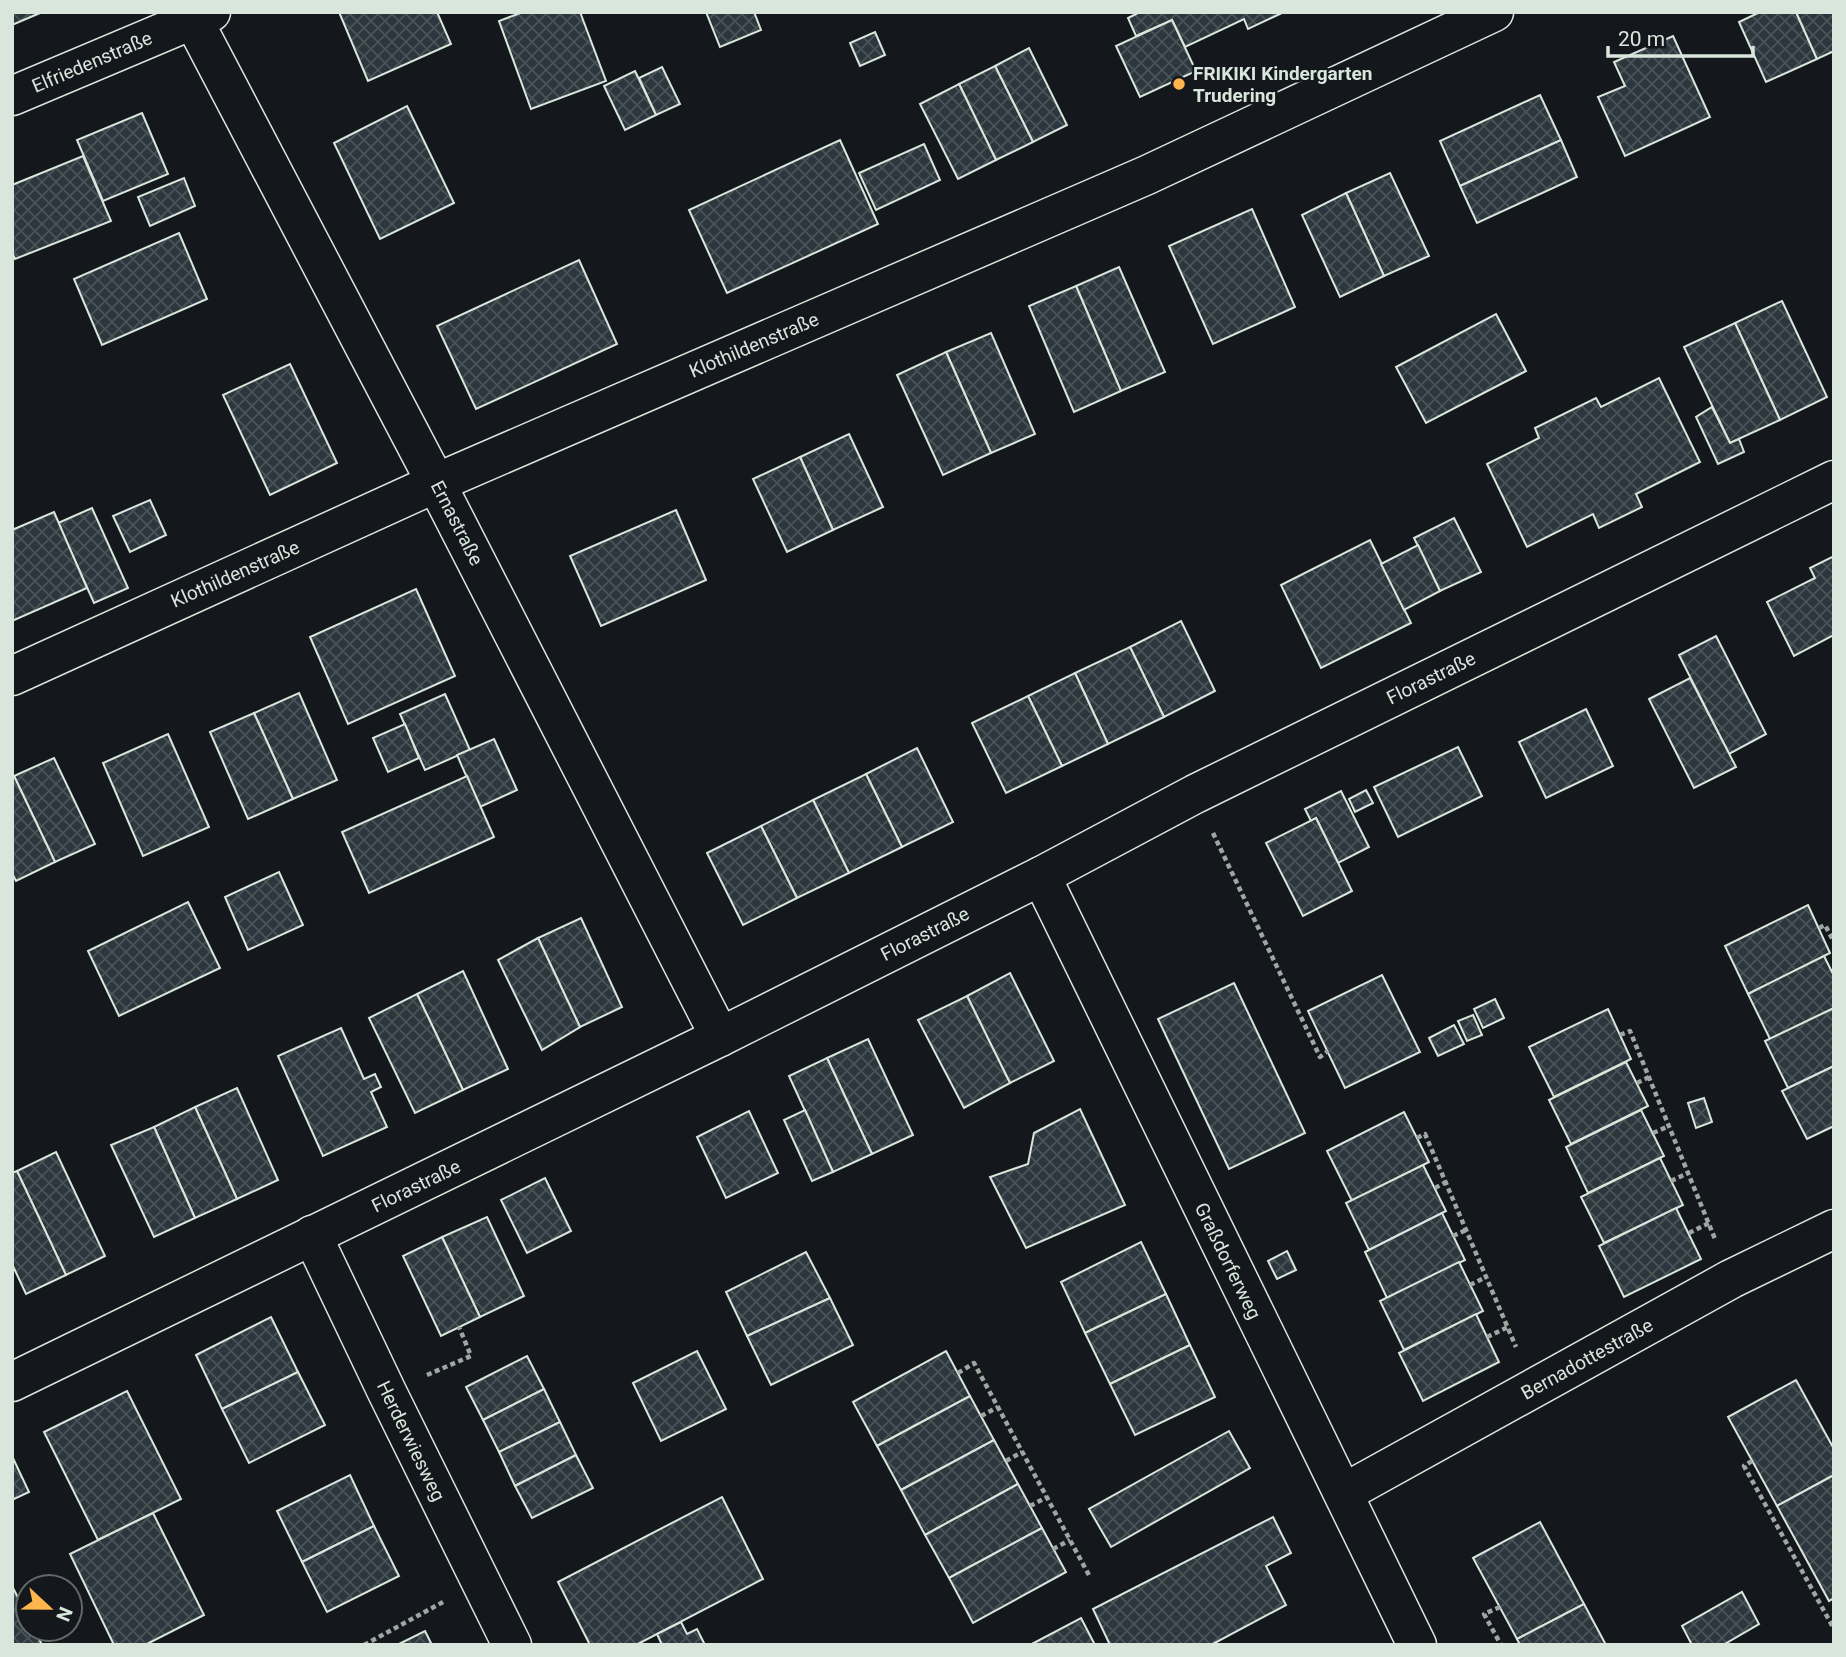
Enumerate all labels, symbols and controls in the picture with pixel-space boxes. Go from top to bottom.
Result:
scale bar [1608,14,1753,58]
street label: Elfriedenstraße [28,26,156,98]
text: 20 m [1618,27,1665,51]
place label: FRIKIKI Kindergarten Trudering [1193,62,1372,107]
marker: FRIKIKI Kindergarten Trudering [1171,76,1187,92]
street label: Klothildenstraße [686,307,822,383]
street label: Ernastraße [426,477,488,569]
street label: Klothildenstraße [167,535,303,613]
street label: Florastraße [1383,647,1479,709]
street label: Florastraße [877,902,973,966]
street label: Florastraße [368,1155,464,1217]
street label: Graßdorferweg [1190,1199,1266,1323]
street label: Bernadottestraße [1517,1313,1657,1405]
street label: Herderwiesweg [372,1377,450,1505]
north arrow [14,1573,84,1643]
text: N [51,1604,77,1625]

